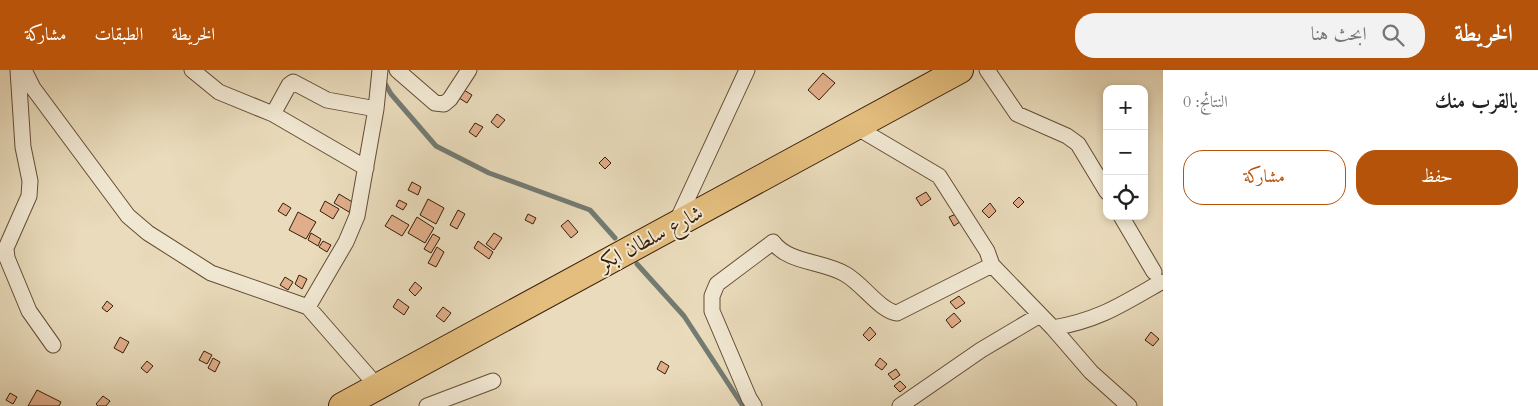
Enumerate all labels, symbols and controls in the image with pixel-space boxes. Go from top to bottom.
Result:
search box [1075,13,1425,58]
text: الخريطة [1455,17,1513,50]
text: ابحث هنا [1311,21,1367,47]
icon: search [1379,21,1407,49]
text: مشاركة [25,22,66,47]
text: الطبقات [94,22,143,47]
text: الخريطة [171,22,215,47]
map controls [1103,85,1148,220]
button: + [1103,85,1148,130]
text: بالقرب منك [1435,87,1518,116]
text: النتائج: 0 [1183,91,1228,113]
button: − [1103,130,1148,175]
button: مشاركة [1183,150,1346,205]
button: حفظ [1356,150,1518,205]
button: locate [1103,175,1148,220]
street label: شارع سلطان ابكر [592,198,710,281]

